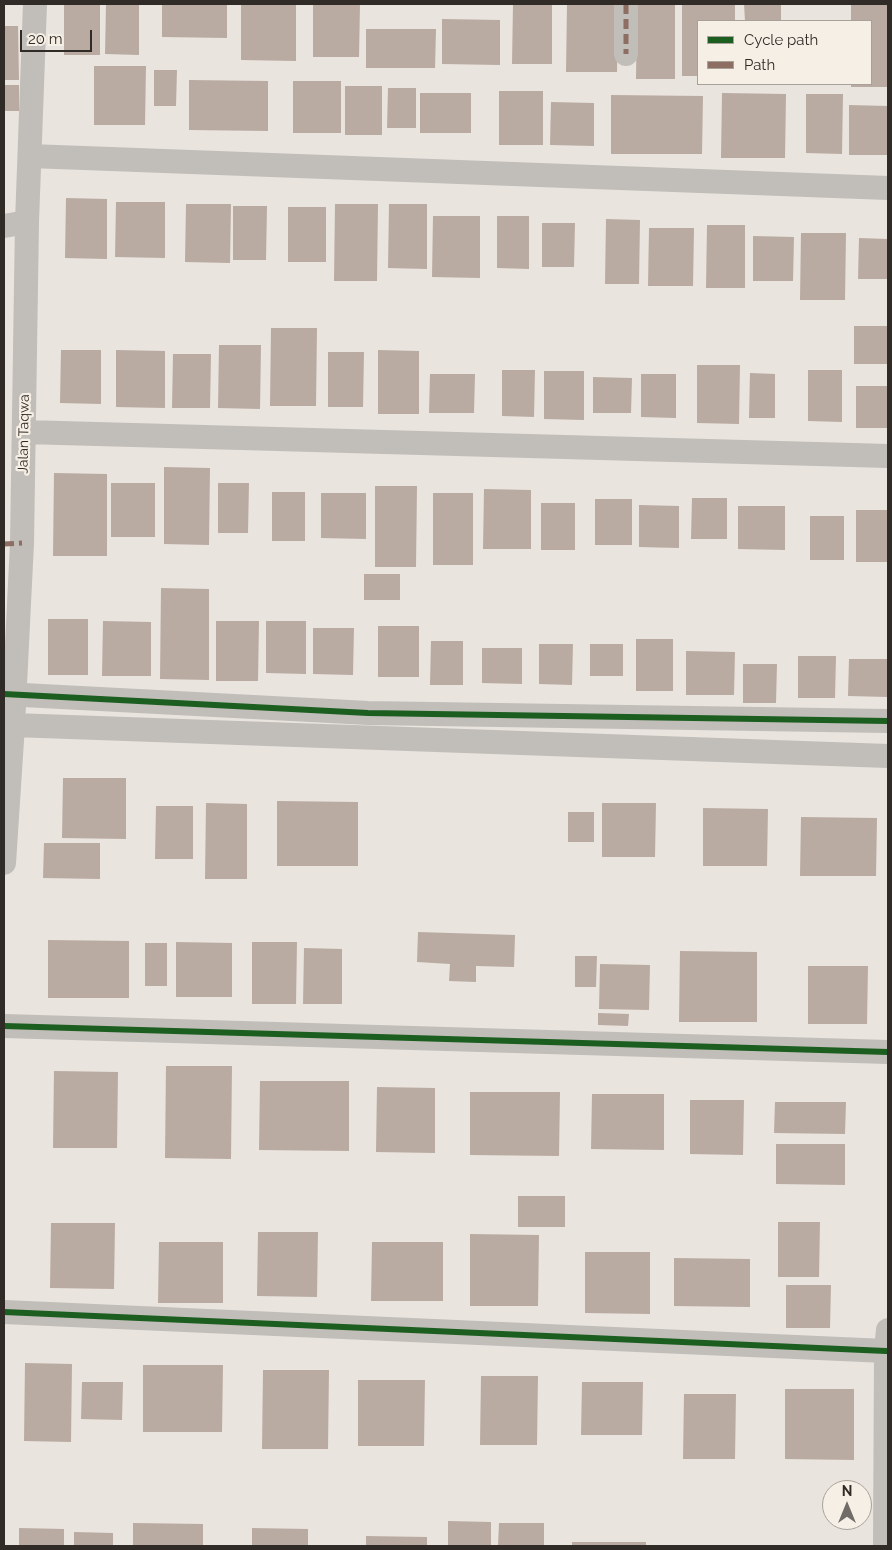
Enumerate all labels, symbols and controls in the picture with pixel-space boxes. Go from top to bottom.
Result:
scale bar [22,20,95,52]
legend [697,20,872,85]
text: 20 m [28,30,63,48]
text: Cycle path [744,31,818,49]
text: Path [744,56,775,74]
street label: Jalan Taqwa [15,394,33,474]
north arrow [822,1480,872,1530]
text: N [842,1483,852,1499]

